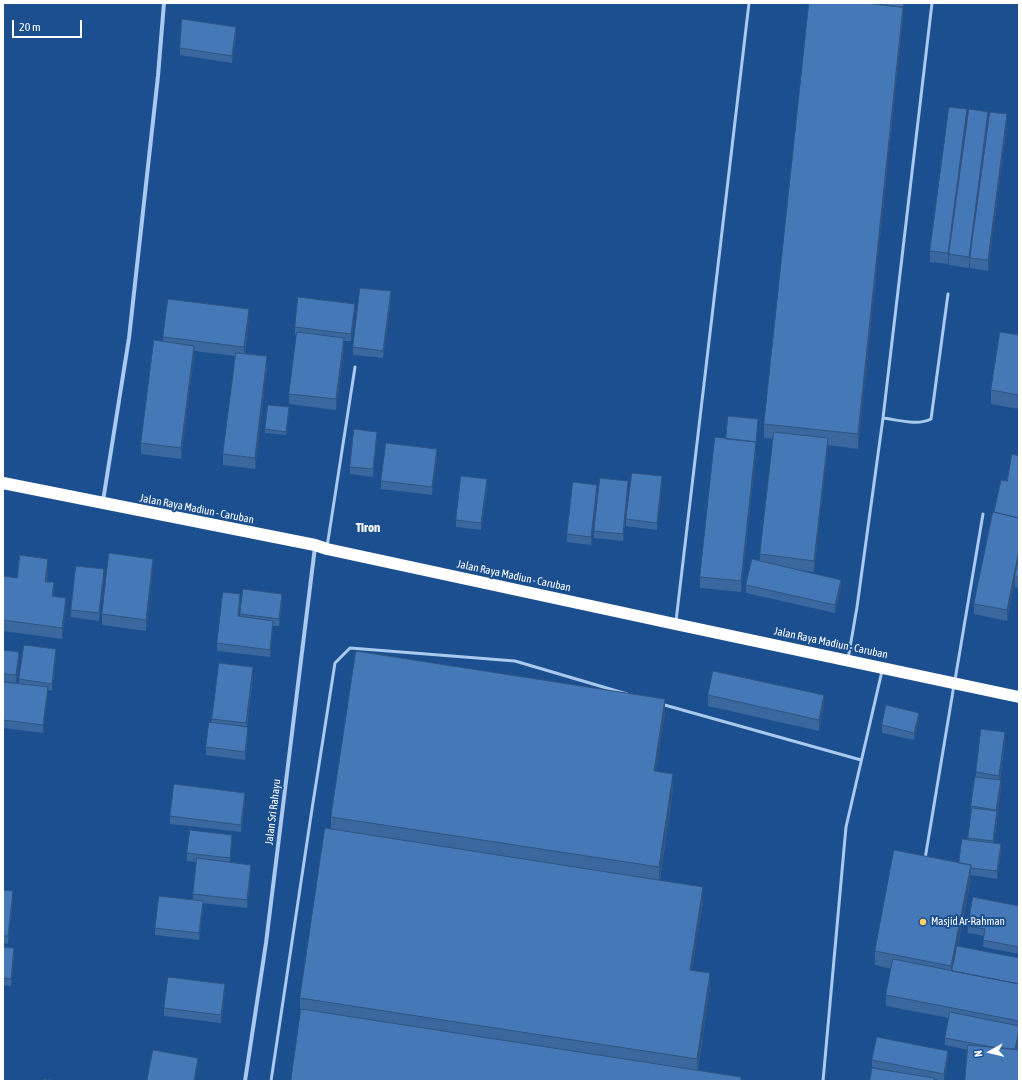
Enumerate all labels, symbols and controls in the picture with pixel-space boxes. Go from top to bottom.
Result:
scale bar [14,12,84,38]
text: 20 m [19,20,41,34]
street label: Jalan Raya Madiun - Caruban [139,491,255,527]
district label: Tiron [356,520,380,536]
street label: Jalan Raya Madiun - Caruban [456,557,572,595]
street label: Jalan Raya Madiun - Caruban [773,624,889,662]
street label: Jalan Sri Rahayu [262,778,284,846]
place label: Masjid Ar-Rahman [931,915,1005,929]
marker: Masjid Ar-Rahman [918,917,928,927]
north arrow [970,1032,1010,1072]
text: N [972,1050,985,1058]

